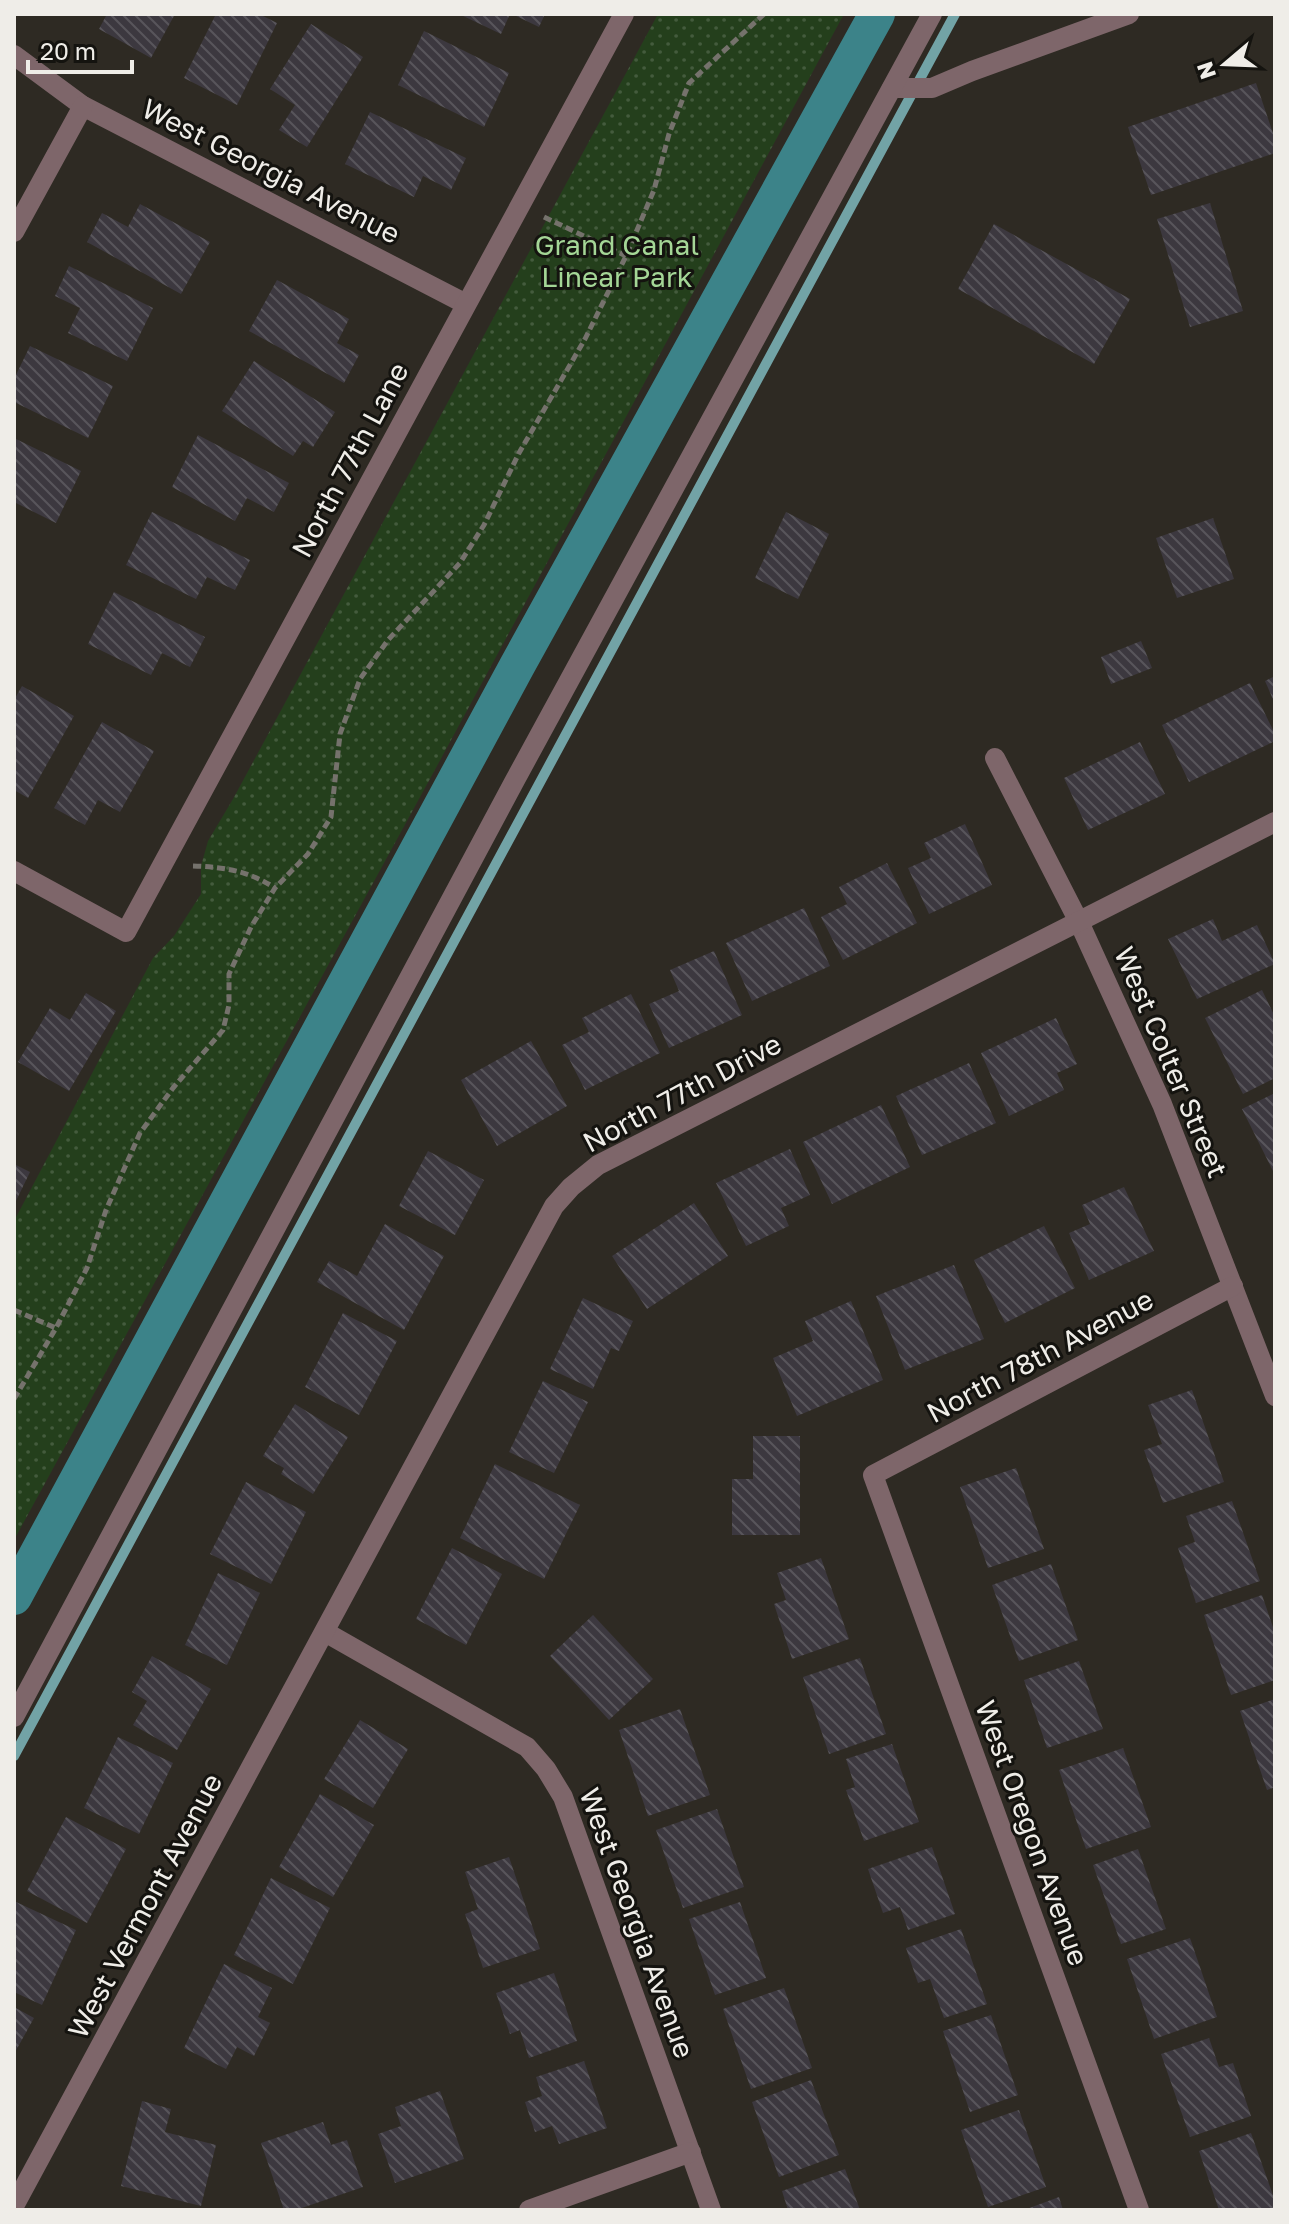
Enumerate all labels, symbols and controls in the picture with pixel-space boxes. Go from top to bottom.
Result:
scale bar [28,24,132,74]
north arrow [1185,24,1265,104]
text: 20 m [40,36,96,65]
text: N [1190,58,1221,83]
street label: West Georgia Avenue [137,91,406,250]
park label: Grand Canal Linear Park [535,228,699,293]
street label: North 77th Lane [284,357,415,563]
street label: West Colter Street [1108,941,1235,1182]
street label: North 77th Drive [577,1026,786,1159]
street label: North 78th Avenue [921,1282,1158,1429]
street label: West Oregon Avenue [969,1696,1096,1970]
street label: West Vermont Avenue [61,1768,228,2044]
street label: West Georgia Avenue [573,1783,702,2062]

